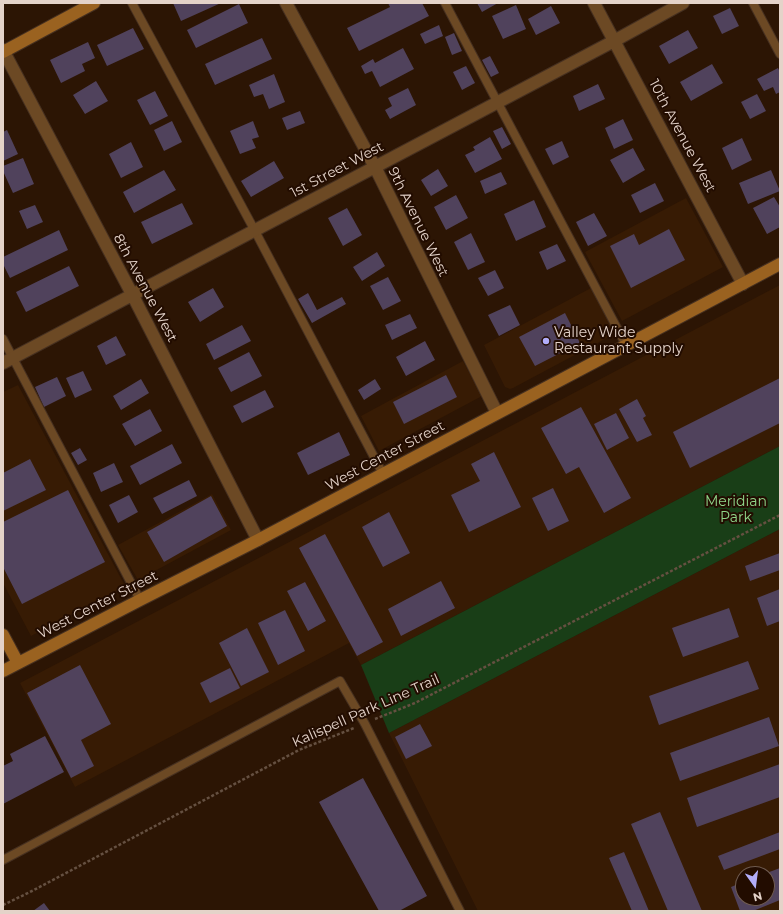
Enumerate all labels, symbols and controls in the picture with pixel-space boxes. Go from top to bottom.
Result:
street label: 10th Avenue West [645,77,719,195]
street label: 1st Street West [288,138,386,202]
street label: 9th Avenue West [384,165,452,279]
street label: 8th Avenue West [109,231,181,345]
place label: Valley Wide Restaurant Supply [554,325,683,358]
marker: Valley Wide Restaurant Supply [541,336,551,346]
street label: West Center Street [323,417,447,495]
park label: Meridian Park [705,494,767,526]
street label: West Center Street [35,567,161,643]
street label: Kalispell Park Line Trail [290,671,442,751]
north arrow [735,866,775,906]
text: N [752,889,764,905]

